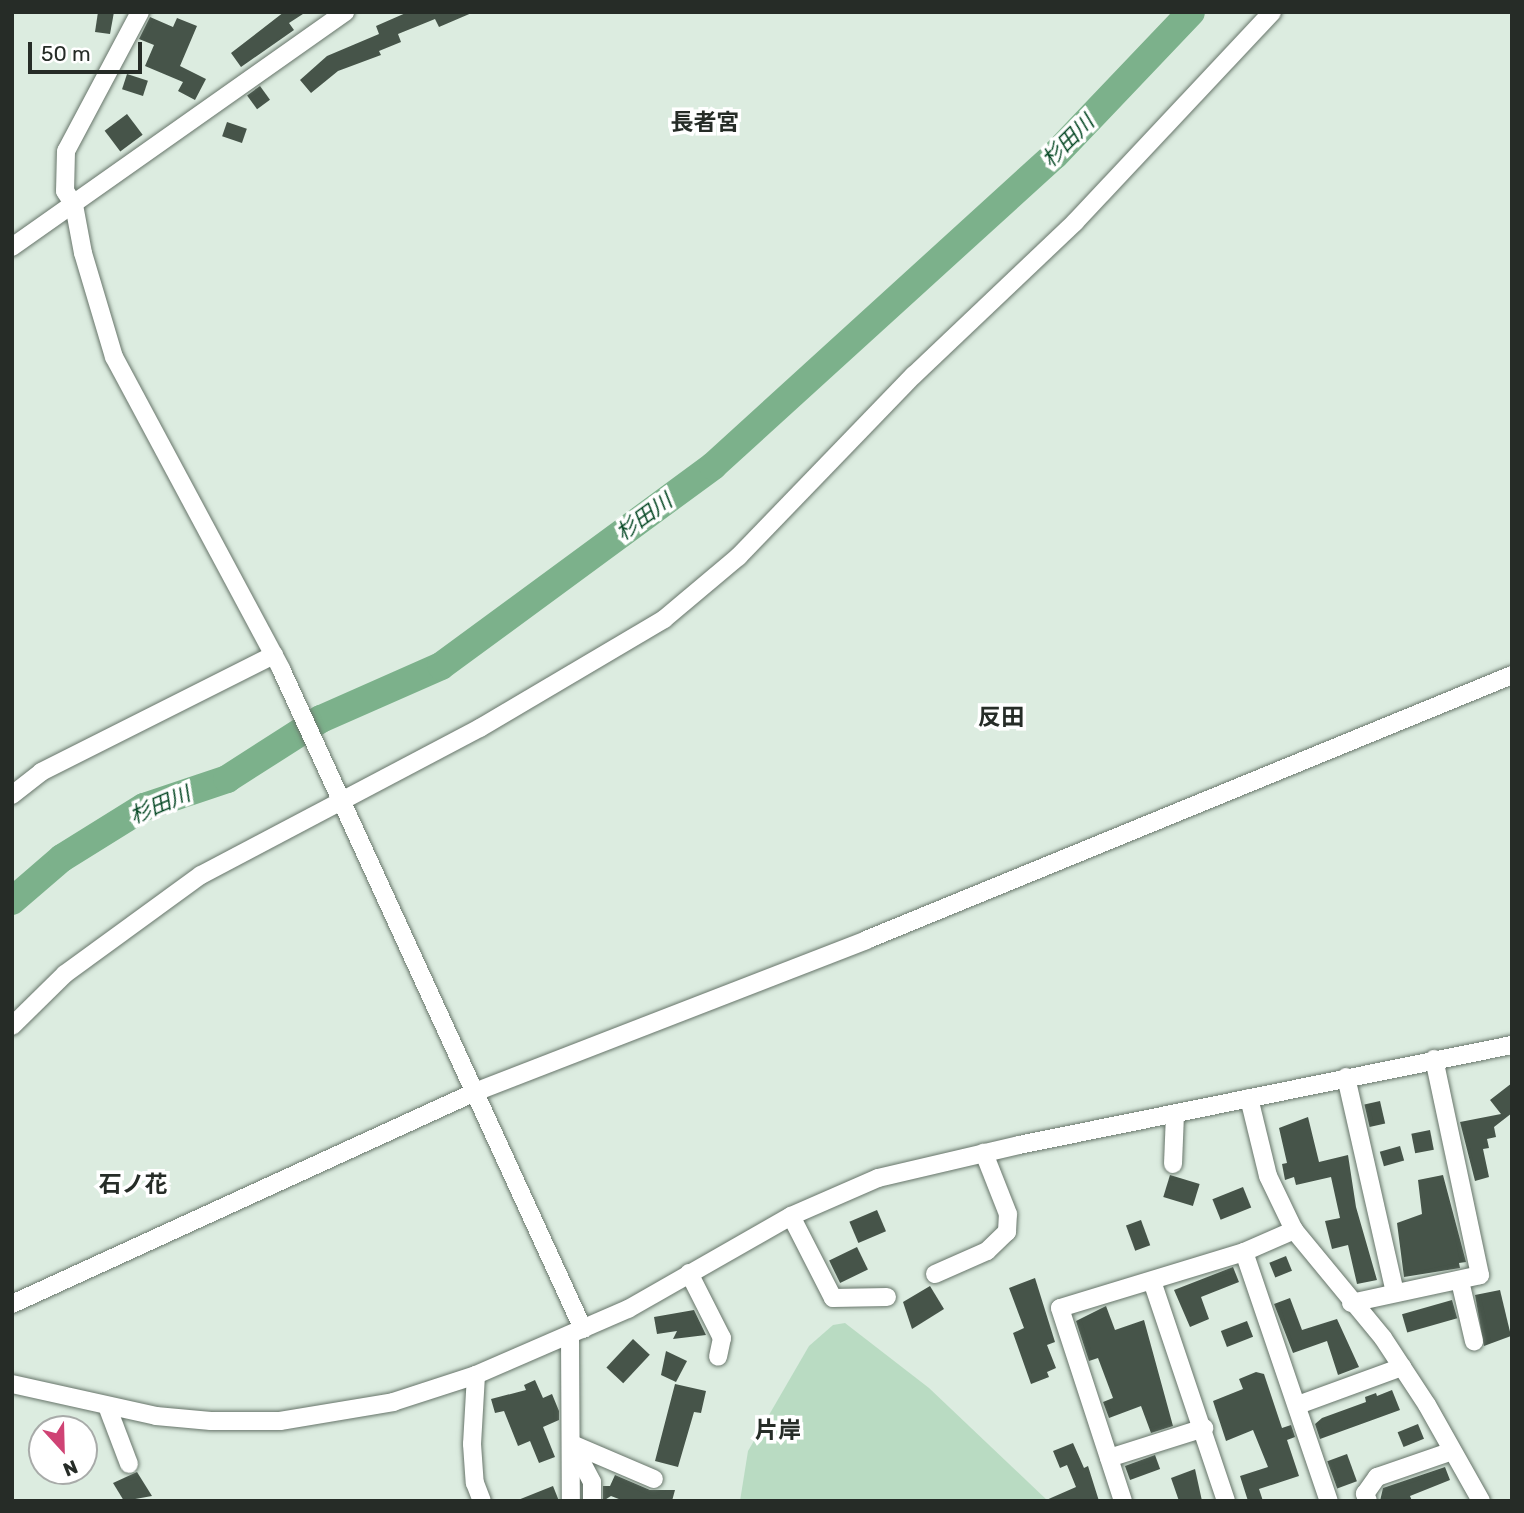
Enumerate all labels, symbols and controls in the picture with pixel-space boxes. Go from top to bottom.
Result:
scale bar [32,28,145,72]
text: 50 m [41,41,91,66]
district label: 長者宮 [671,108,739,136]
water label: 杉田川 [1037,110,1099,172]
water label: 杉田川 [611,488,677,546]
district label: 反田 [978,703,1024,731]
water label: 杉田川 [126,781,194,829]
district label: 石ノ花 [99,1170,167,1198]
north arrow [28,1415,98,1485]
district label: 片岸 [755,1416,801,1444]
text: N [60,1455,81,1481]

